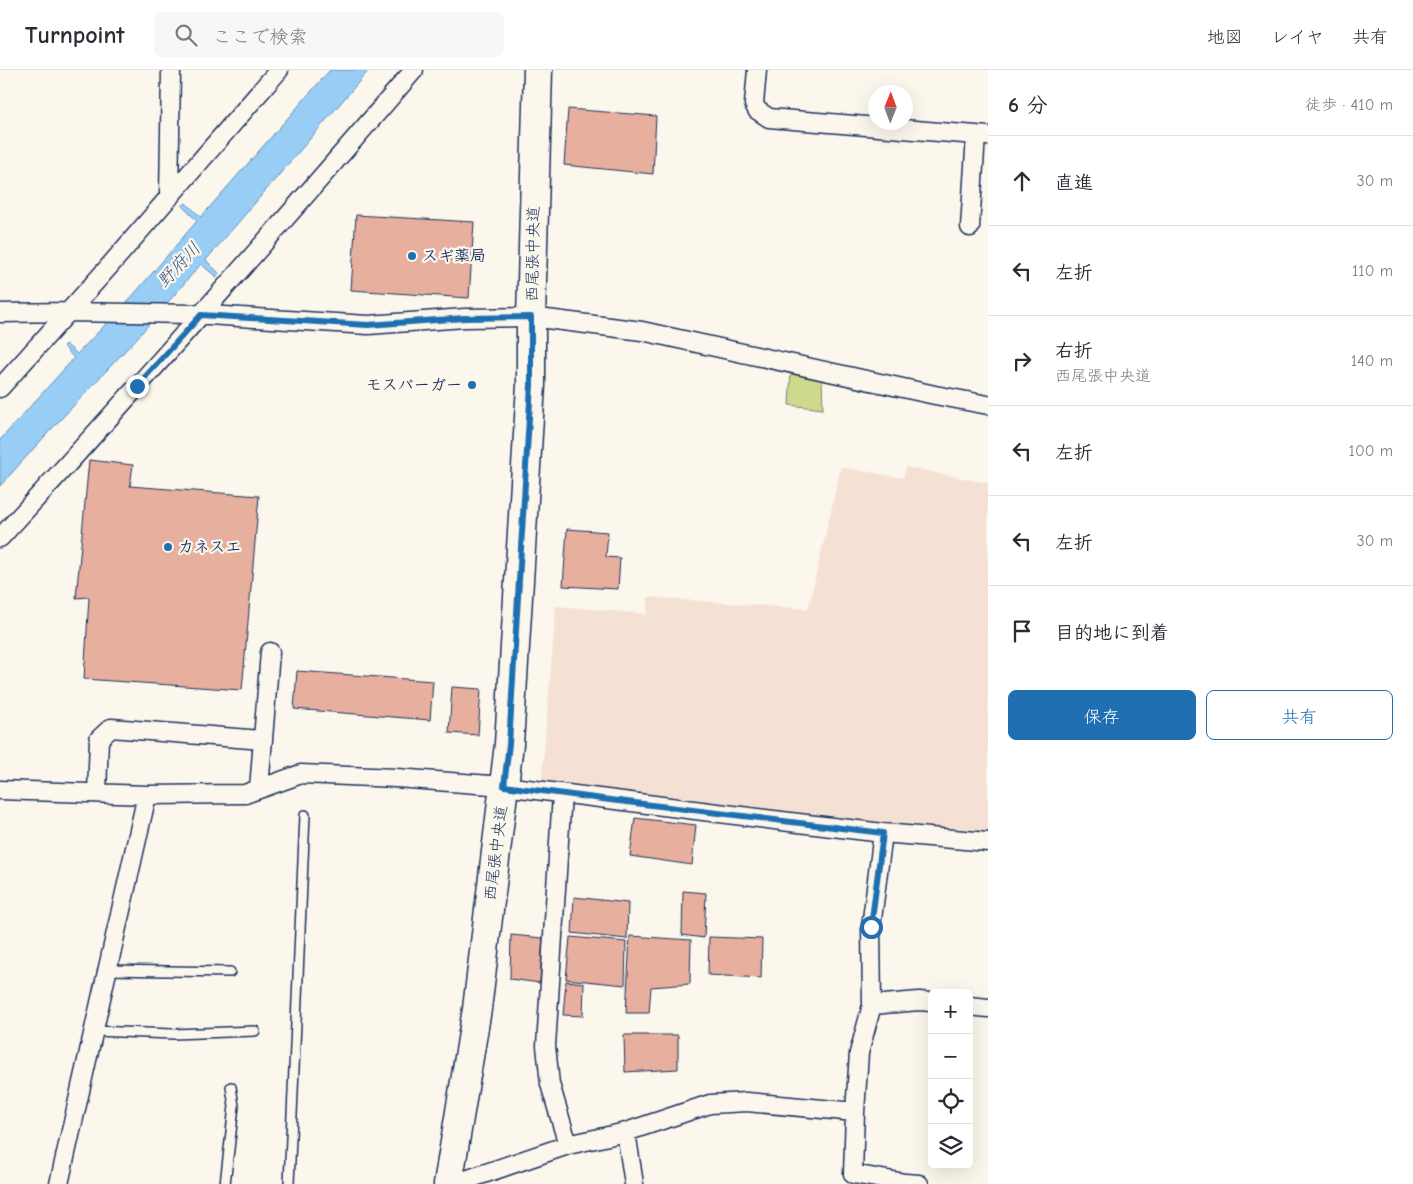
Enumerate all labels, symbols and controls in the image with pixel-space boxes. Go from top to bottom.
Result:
search box [154,12,504,57]
text: Turnpoint [25,21,124,49]
icon: search [172,21,200,49]
text: ここで検索 [212,26,307,48]
text: 地図 [1207,27,1243,48]
text: レイヤ [1271,27,1324,48]
text: 共有 [1352,27,1388,48]
north arrow [868,85,913,130]
text: 6 分 [1008,93,1047,117]
text: 徒歩 · 410 m [1305,96,1393,114]
icon: ahead [1008,167,1036,195]
text: 直進 [1055,172,1093,194]
text: 30 m [1357,172,1393,190]
street label: 西尾張中央道 [523,206,543,302]
water label: 野府川 [153,238,205,292]
place label: スギ薬局 [422,247,486,265]
marker: スギ薬局 [406,250,418,262]
icon: left [1008,257,1036,285]
text: 左折 [1055,262,1093,284]
text: 110 m [1352,262,1393,280]
text: 右折 [1055,340,1093,362]
icon: right [1008,347,1036,375]
text: 140 m [1351,352,1393,370]
text: 西尾張中央道 [1055,367,1151,385]
route end [126,375,149,398]
place label: モスバーガー [366,376,462,394]
marker: モスバーガー [466,379,478,391]
icon: left [1008,437,1036,465]
text: 左折 [1055,442,1093,464]
text: 100 m [1349,442,1393,460]
icon: left [1008,527,1036,555]
text: 左折 [1055,532,1093,554]
text: 30 m [1357,532,1393,550]
place label: カネスエ [178,538,241,556]
marker: カネスエ [162,541,174,553]
icon: arrive [1008,617,1036,645]
text: 目的地に到着 [1055,622,1169,644]
button: 保存 [1008,690,1196,740]
button: 共有 [1206,690,1393,740]
street label: 西尾張中央道 [481,804,511,902]
route start [860,916,883,939]
map controls [928,989,973,1169]
button: + [928,989,973,1034]
button: − [928,1034,973,1079]
button: locate [928,1079,973,1124]
button: layers [928,1124,973,1169]

